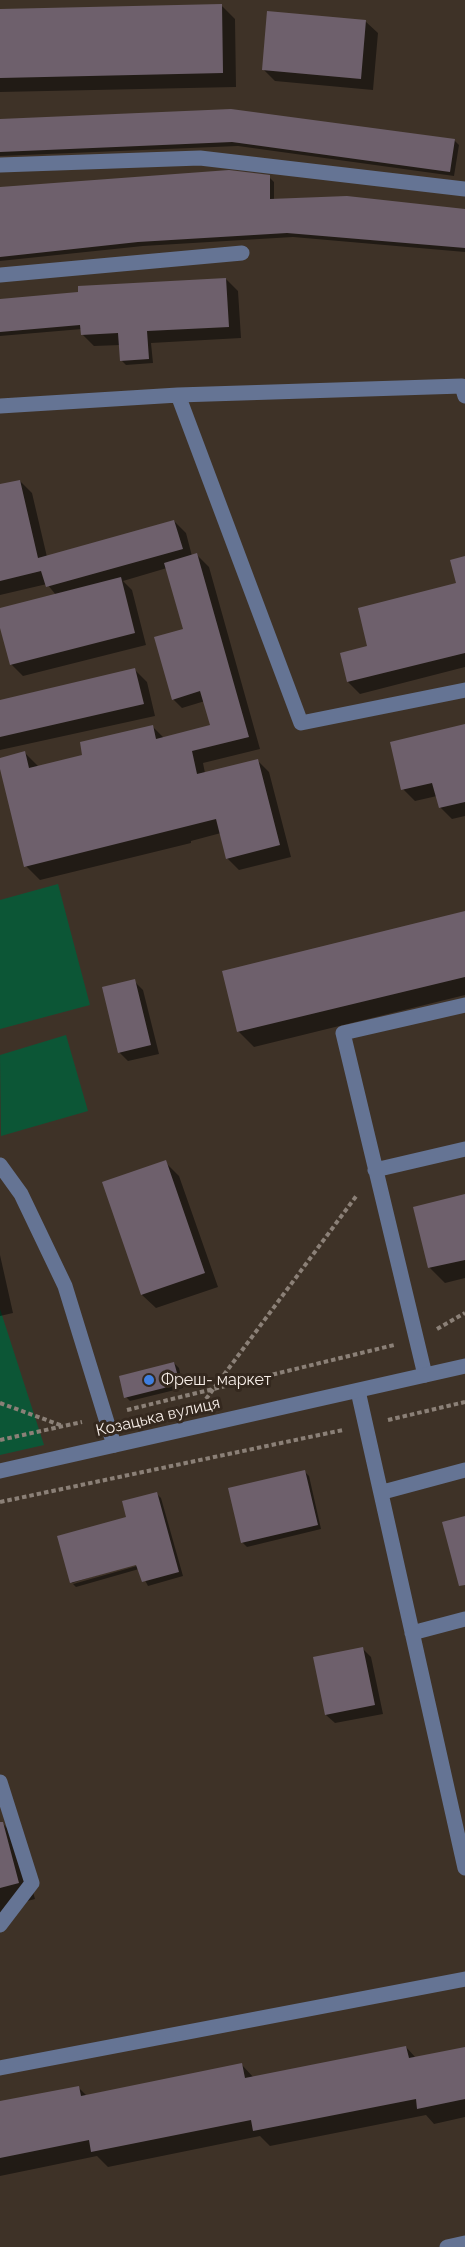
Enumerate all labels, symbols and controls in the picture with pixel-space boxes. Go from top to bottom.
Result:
place label: Фреш- маркет [161,1370,272,1390]
marker: Фреш- маркет [142,1373,156,1387]
street label: Козацька вулиця [94,1393,222,1441]

